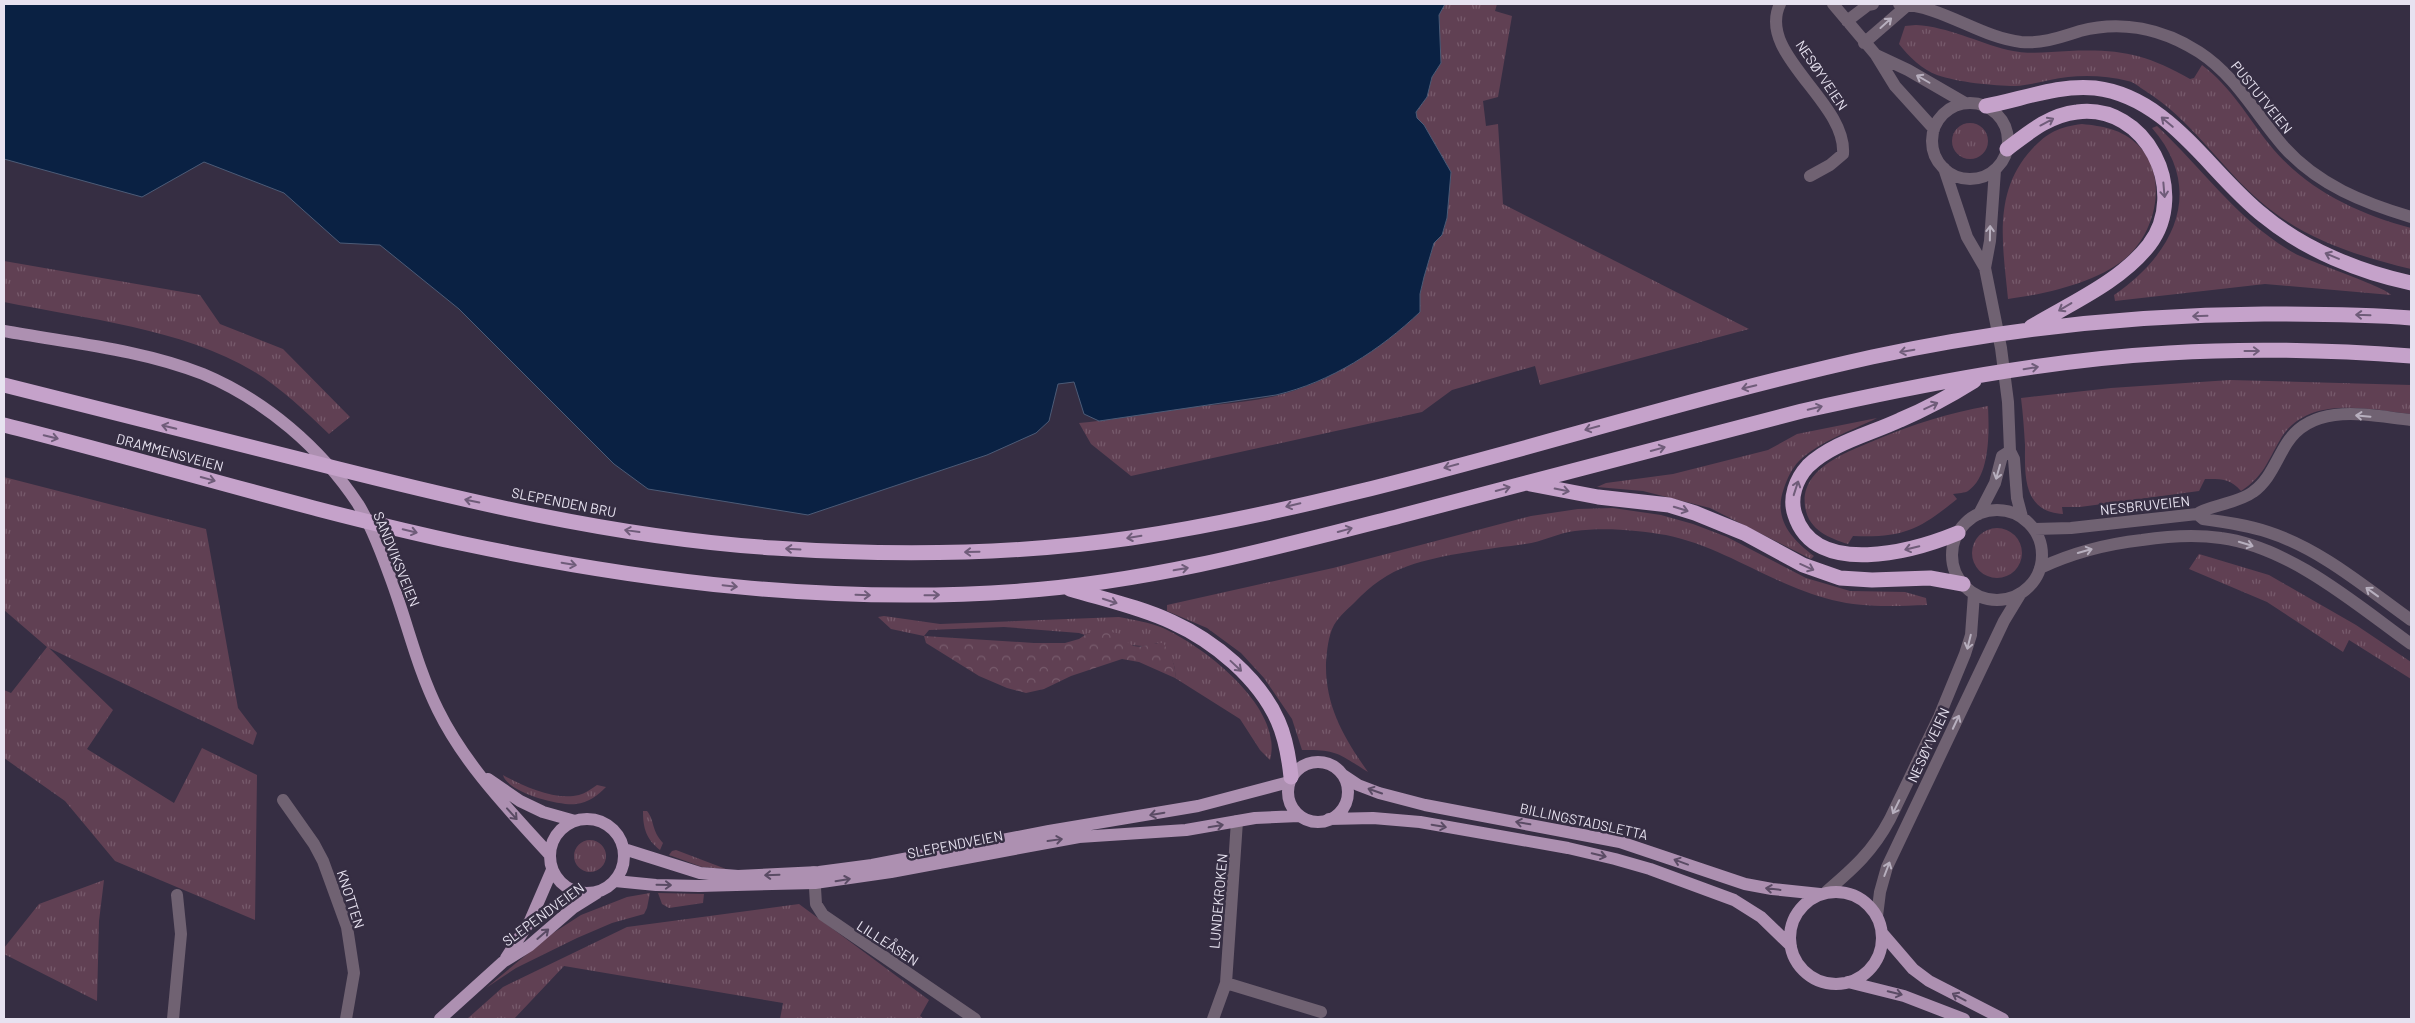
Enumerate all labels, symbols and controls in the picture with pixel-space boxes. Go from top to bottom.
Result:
one-way arrow [1880,17,1893,29]
street label: NESØYVEIEN [1792,37,1852,113]
street label: PUSTUTVEIEN [2228,57,2296,137]
one-way arrow [1917,73,1931,83]
one-way arrow [2161,116,2174,127]
one-way arrow [2040,117,2055,127]
one-way arrow [2160,182,2169,198]
one-way arrow [1985,225,1995,242]
one-way arrow [2325,250,2340,260]
one-way arrow [2059,302,2073,312]
one-way arrow [2355,310,2371,320]
one-way arrow [2192,311,2208,321]
one-way arrow [1900,346,1916,356]
one-way arrow [2244,346,2260,356]
one-way arrow [2022,363,2038,373]
one-way arrow [1741,382,1757,392]
one-way arrow [1923,401,1938,410]
one-way arrow [1807,403,1823,413]
one-way arrow [2355,411,2371,420]
one-way arrow [161,421,177,431]
one-way arrow [1584,424,1600,434]
street label: DRAMMENSVEIEN [115,430,225,474]
one-way arrow [43,433,59,442]
one-way arrow [1649,444,1665,453]
one-way arrow [1443,462,1459,471]
one-way arrow [1992,464,2002,480]
one-way arrow [200,475,216,484]
one-way arrow [1791,480,1801,496]
street label: SLEPENDEN BRU [510,484,618,520]
one-way arrow [1494,484,1510,494]
one-way arrow [1554,486,1570,496]
street label: NESBRUVEIEN [2099,492,2191,518]
one-way arrow [465,496,481,505]
one-way arrow [1285,501,1301,510]
one-way arrow [1672,504,1688,514]
street label: SANDVIKSVEIEN [370,509,424,609]
one-way arrow [1337,525,1353,534]
one-way arrow [624,526,640,536]
one-way arrow [401,527,417,536]
one-way arrow [1126,532,1142,542]
one-way arrow [2237,540,2253,549]
one-way arrow [1904,544,1920,553]
one-way arrow [786,545,802,554]
one-way arrow [2077,546,2093,555]
one-way arrow [964,547,980,557]
one-way arrow [561,559,577,569]
one-way arrow [1799,562,1814,572]
one-way arrow [1173,563,1189,573]
one-way arrow [722,582,738,591]
one-way arrow [2365,587,2379,597]
one-way arrow [855,590,871,599]
one-way arrow [924,590,940,600]
one-way arrow [1102,597,1118,607]
one-way arrow [1963,634,1973,650]
one-way arrow [1229,660,1242,672]
street label: NESØYVEIEN [1903,705,1953,785]
one-way arrow [1952,715,1961,730]
one-way arrow [1368,786,1383,795]
street label: BILLINGSTADSLETTA [1518,799,1650,843]
one-way arrow [1891,799,1901,814]
one-way arrow [506,807,517,820]
one-way arrow [1149,809,1165,819]
one-way arrow [1516,817,1532,827]
one-way arrow [1208,820,1224,830]
one-way arrow [1430,821,1446,831]
street label: SLEPENDVEIEN [906,826,1004,862]
one-way arrow [1046,835,1062,845]
one-way arrow [1590,851,1606,860]
street label: LUNDEKROKEN [1205,853,1231,949]
one-way arrow [1673,856,1689,866]
one-way arrow [1883,862,1892,877]
street label: KNOTTEN [334,868,368,930]
one-way arrow [764,870,780,880]
one-way arrow [835,874,851,884]
street label: SLEPENDVEIEN [499,879,587,949]
one-way arrow [655,881,671,890]
one-way arrow [1765,884,1781,894]
street label: LILLEÅSEN [854,917,922,969]
one-way arrow [536,928,549,940]
one-way arrow [1887,989,1903,998]
one-way arrow [1952,992,1967,1001]

